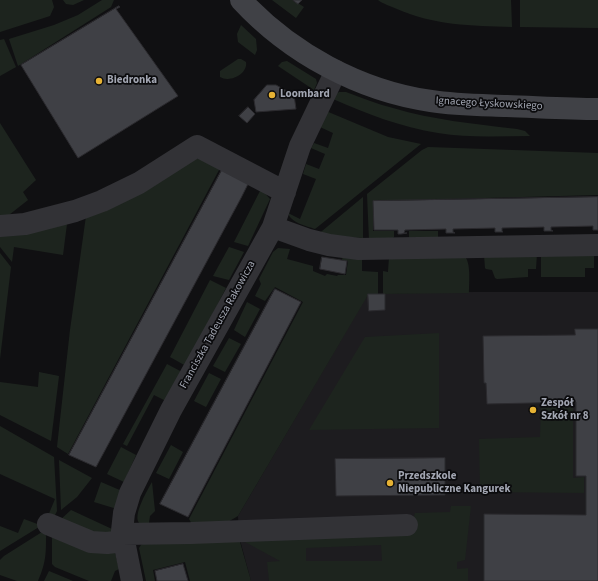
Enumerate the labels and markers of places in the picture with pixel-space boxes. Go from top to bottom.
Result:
place label: Biedronka [107,74,157,88]
marker: Biedronka [94,76,104,86]
place label: Loombard [280,88,330,102]
marker: Loombard [267,90,277,100]
place label: Zespół Szkół nr 8 [541,397,589,423]
marker: Zespół Szkół nr 8 [528,405,538,415]
place label: Przedszkole Niepubliczne Kangurek [398,470,510,496]
marker: Przedszkole Niepubliczne Kangurek [385,478,395,488]

